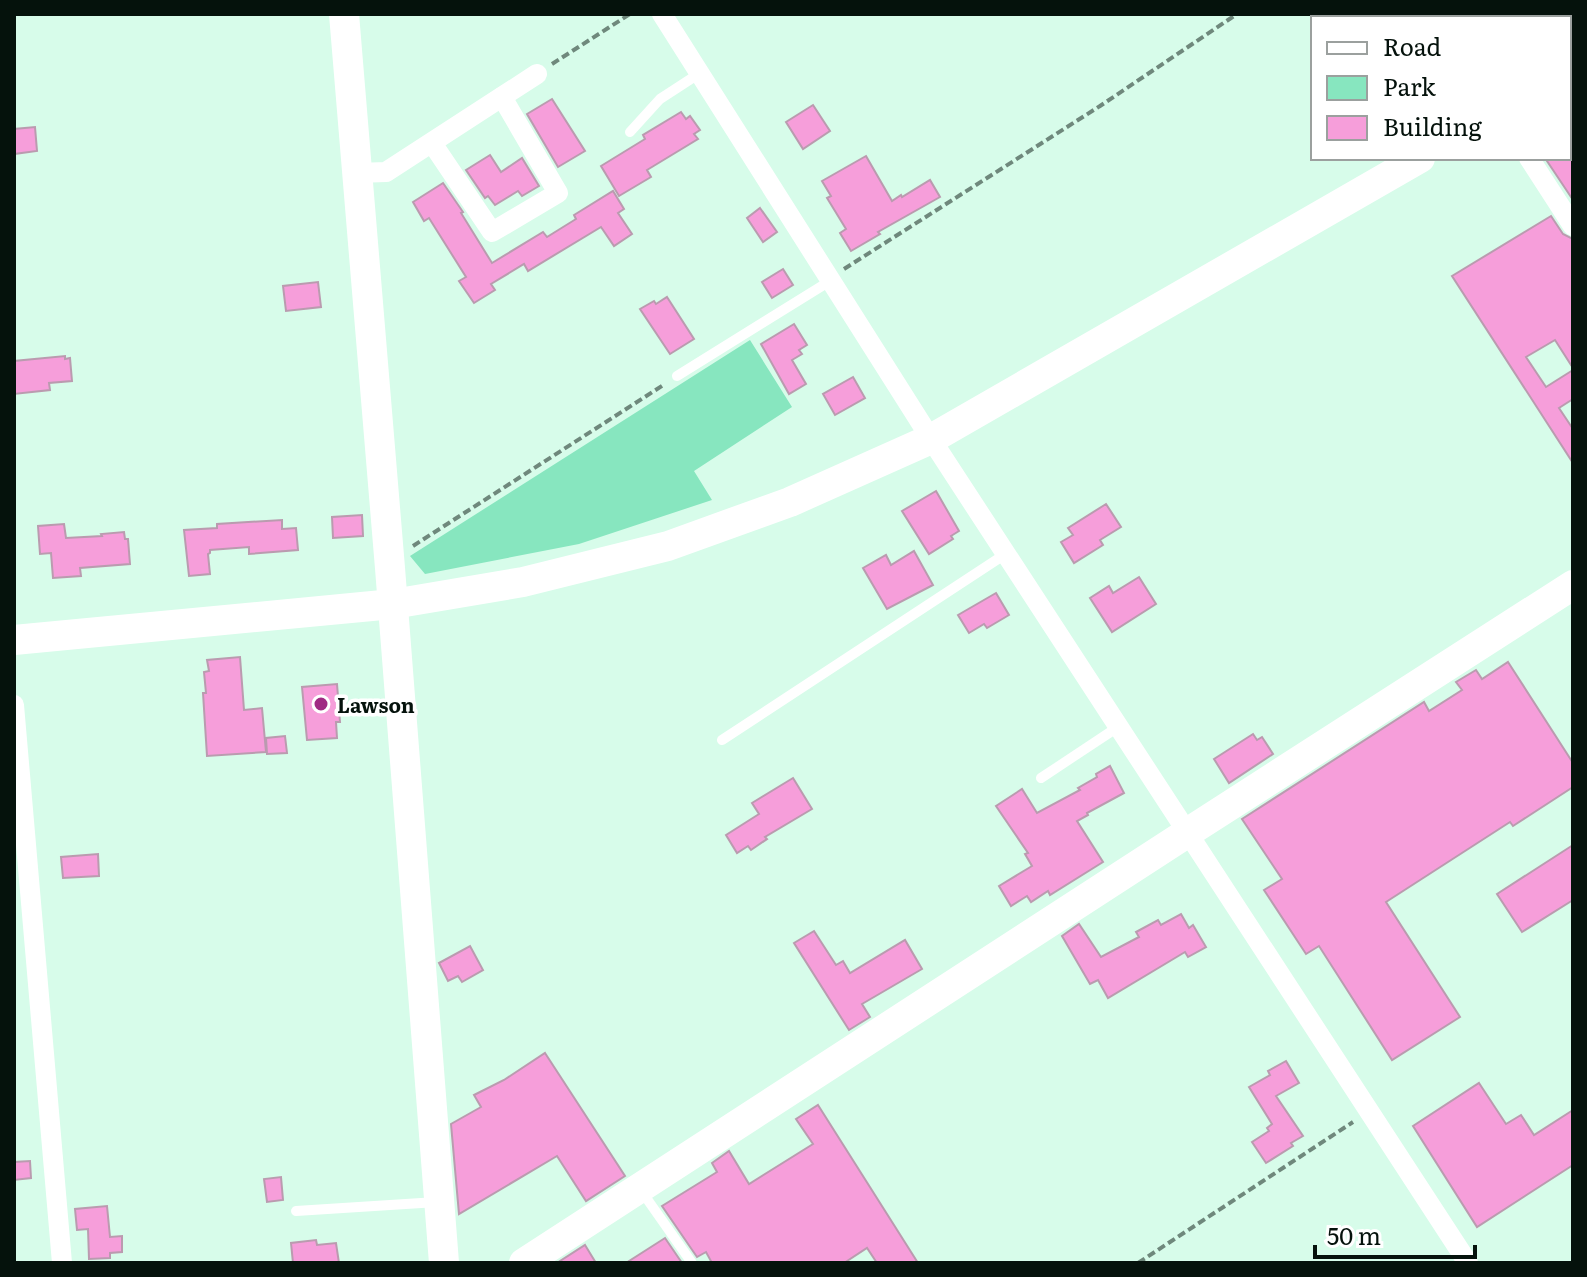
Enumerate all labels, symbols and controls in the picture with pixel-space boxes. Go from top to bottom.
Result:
legend [1311,16,1571,160]
text: Road [1383,28,1442,63]
text: Park [1383,68,1436,103]
text: Building [1383,108,1482,143]
place label: Lawson [337,689,415,719]
marker: Lawson [312,695,330,713]
scale bar [1315,1209,1475,1259]
text: 50 m [1327,1217,1381,1252]

